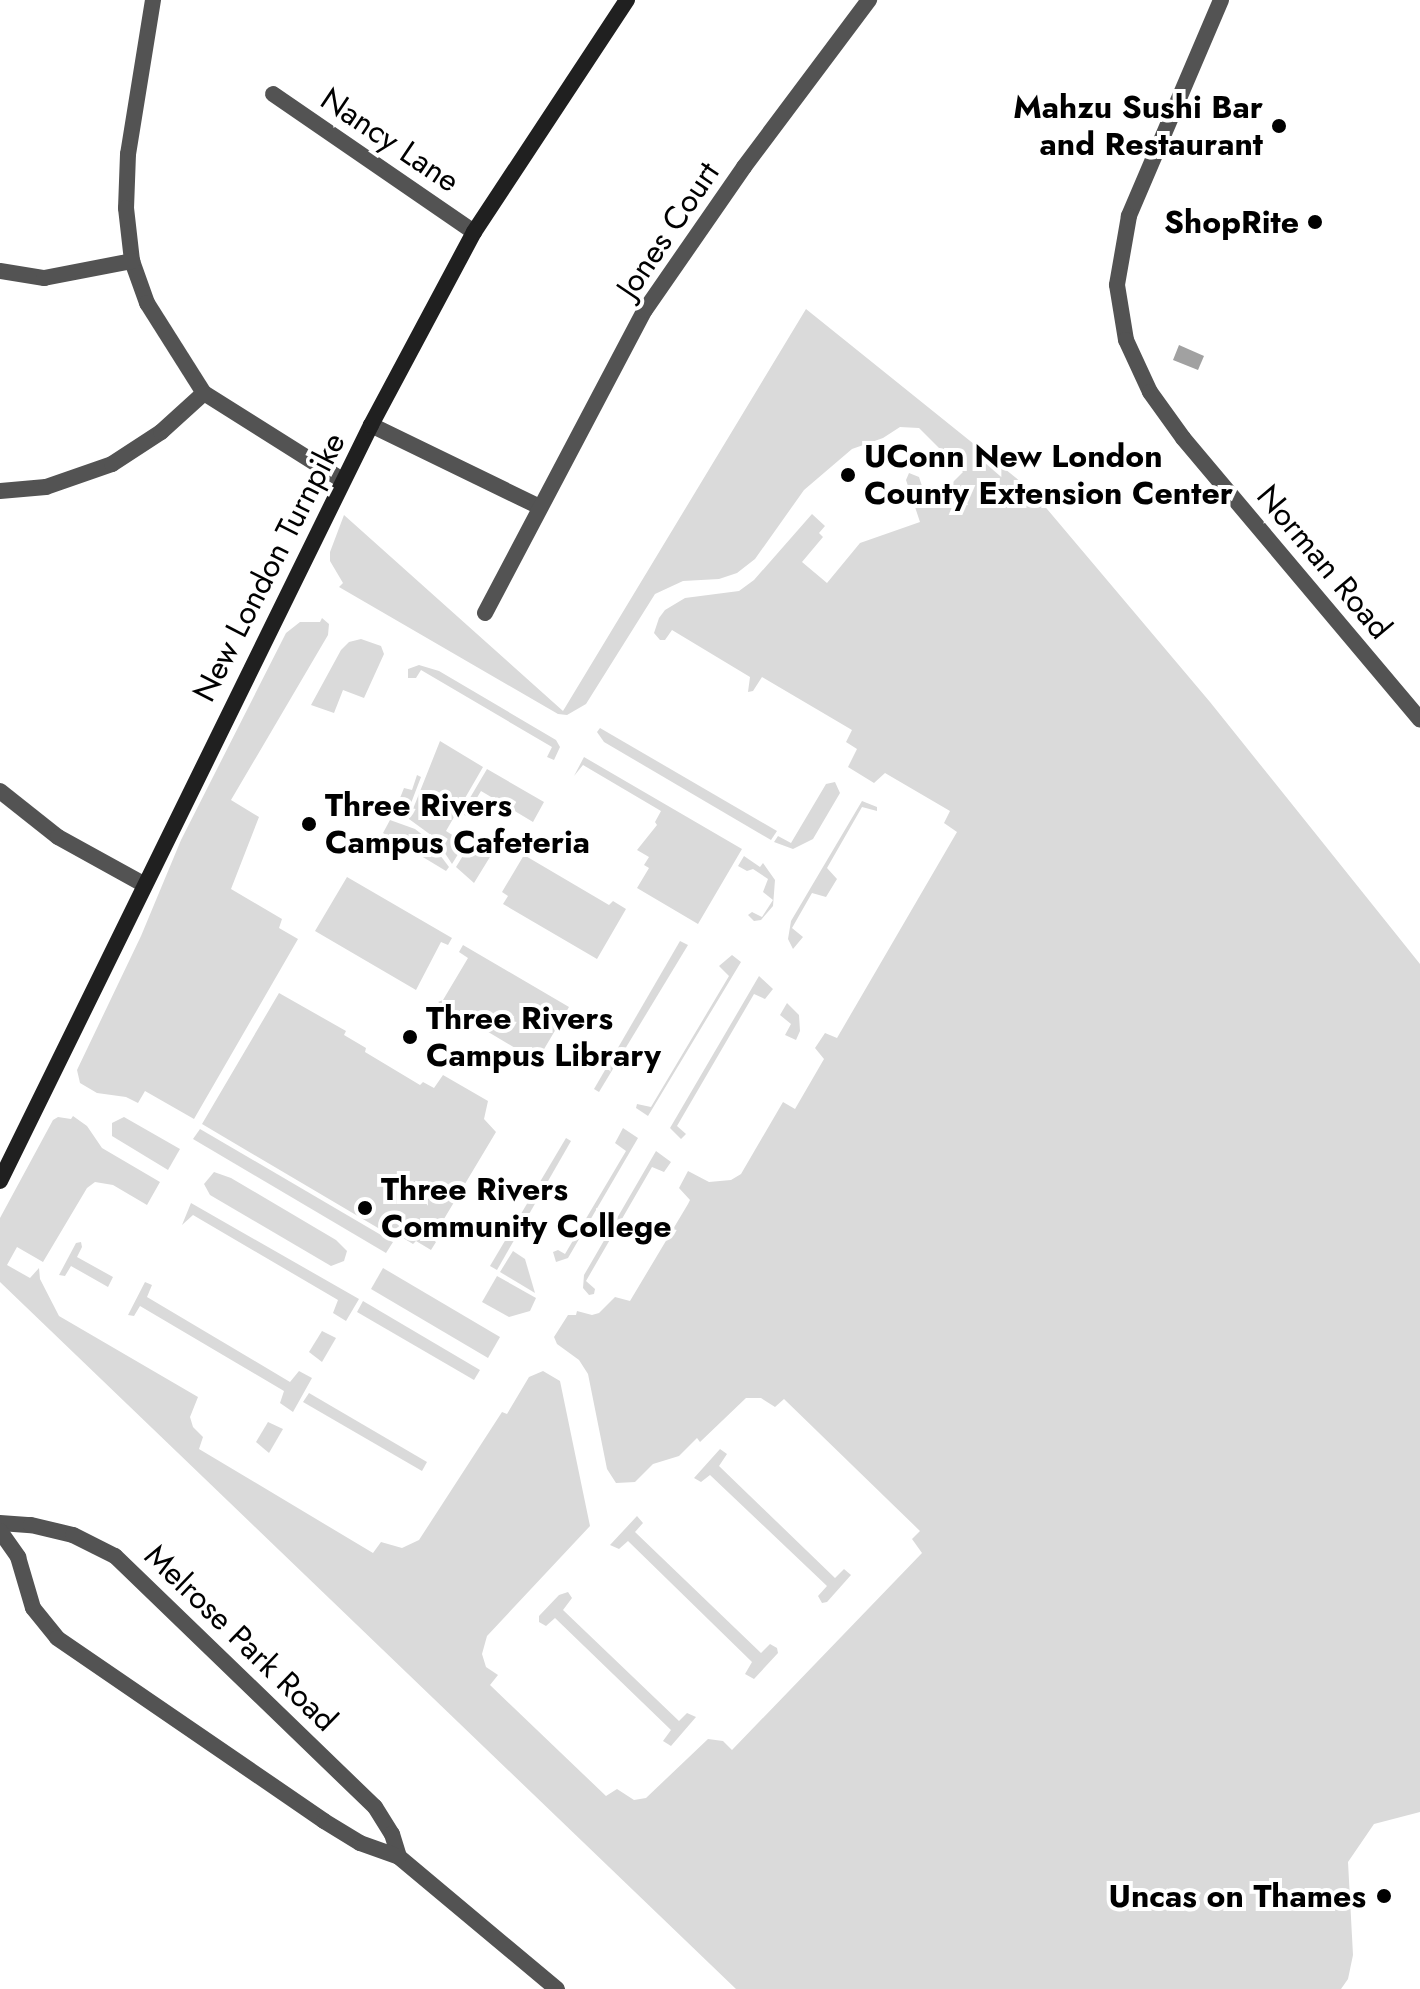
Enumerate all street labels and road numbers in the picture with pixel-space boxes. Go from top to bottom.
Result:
street label: Nancy Lane [313,80,467,200]
street label: Jones Court [609,155,727,305]
street label: New London Turnpike [185,426,353,708]
street label: Norman Road [1249,477,1399,647]
street label: Melrose Park Road [137,1537,345,1739]

